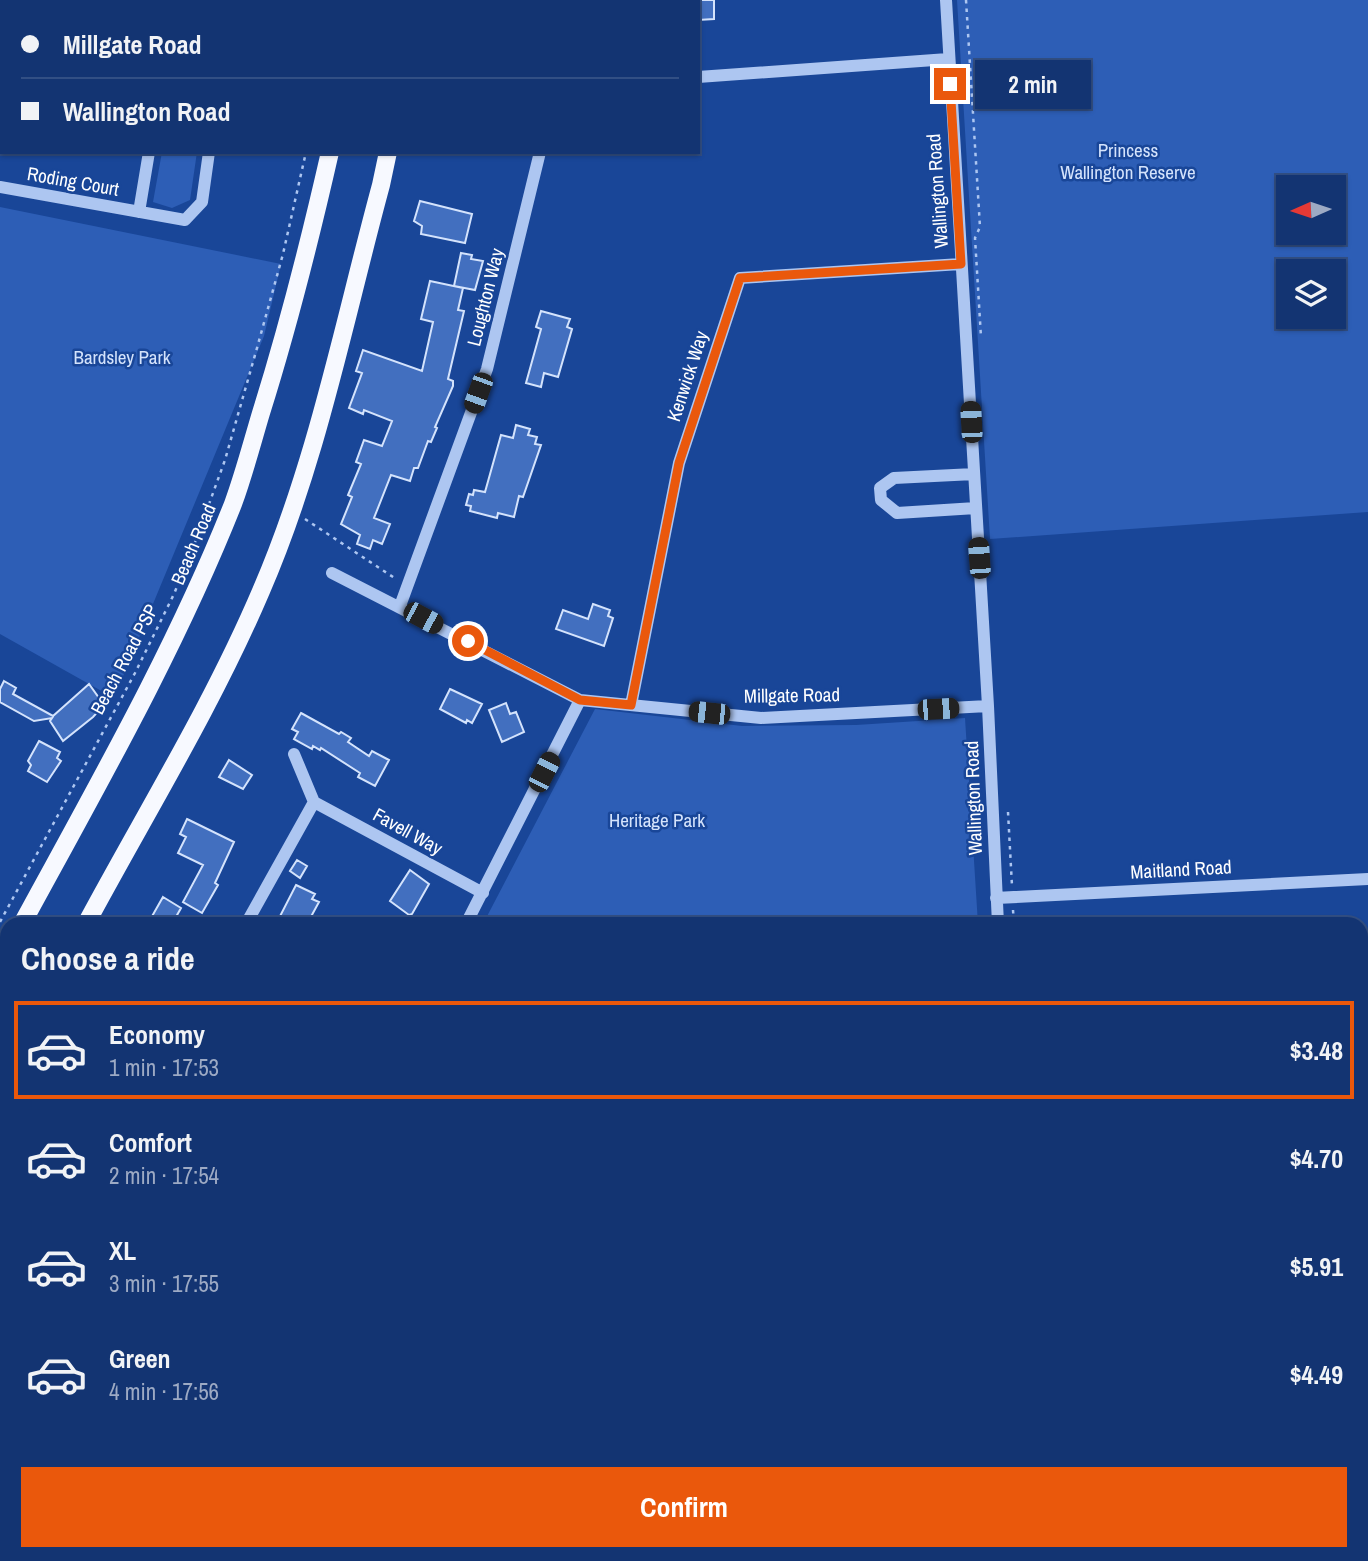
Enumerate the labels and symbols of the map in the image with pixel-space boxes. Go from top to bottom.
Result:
callout: 2 min [974,60,1090,108]
route end [934,68,966,100]
street label: Wallington Road [920,133,954,249]
park label: Princess Wallington Reserve [1060,137,1196,185]
street label: Roding Court [25,160,122,202]
north arrow [1276,175,1346,245]
street label: Loughton Way [460,245,510,349]
street label: Kenwick Way [660,327,714,425]
park label: Bardsley Park [74,344,171,370]
car [461,370,496,416]
car [960,400,983,444]
street label: Beach Road [164,499,222,589]
car [968,536,991,580]
street label: Beach Road PSP [84,599,164,719]
car [400,599,447,637]
route start [452,625,484,657]
street label: Millgate Road [744,681,840,709]
car [917,697,960,721]
car [688,700,731,726]
street label: Wallington Road [958,740,988,856]
car [526,749,563,795]
street label: Favell Way [369,801,448,861]
park label: Heritage Park [609,807,705,833]
street label: Maitland Road [1130,853,1232,885]

